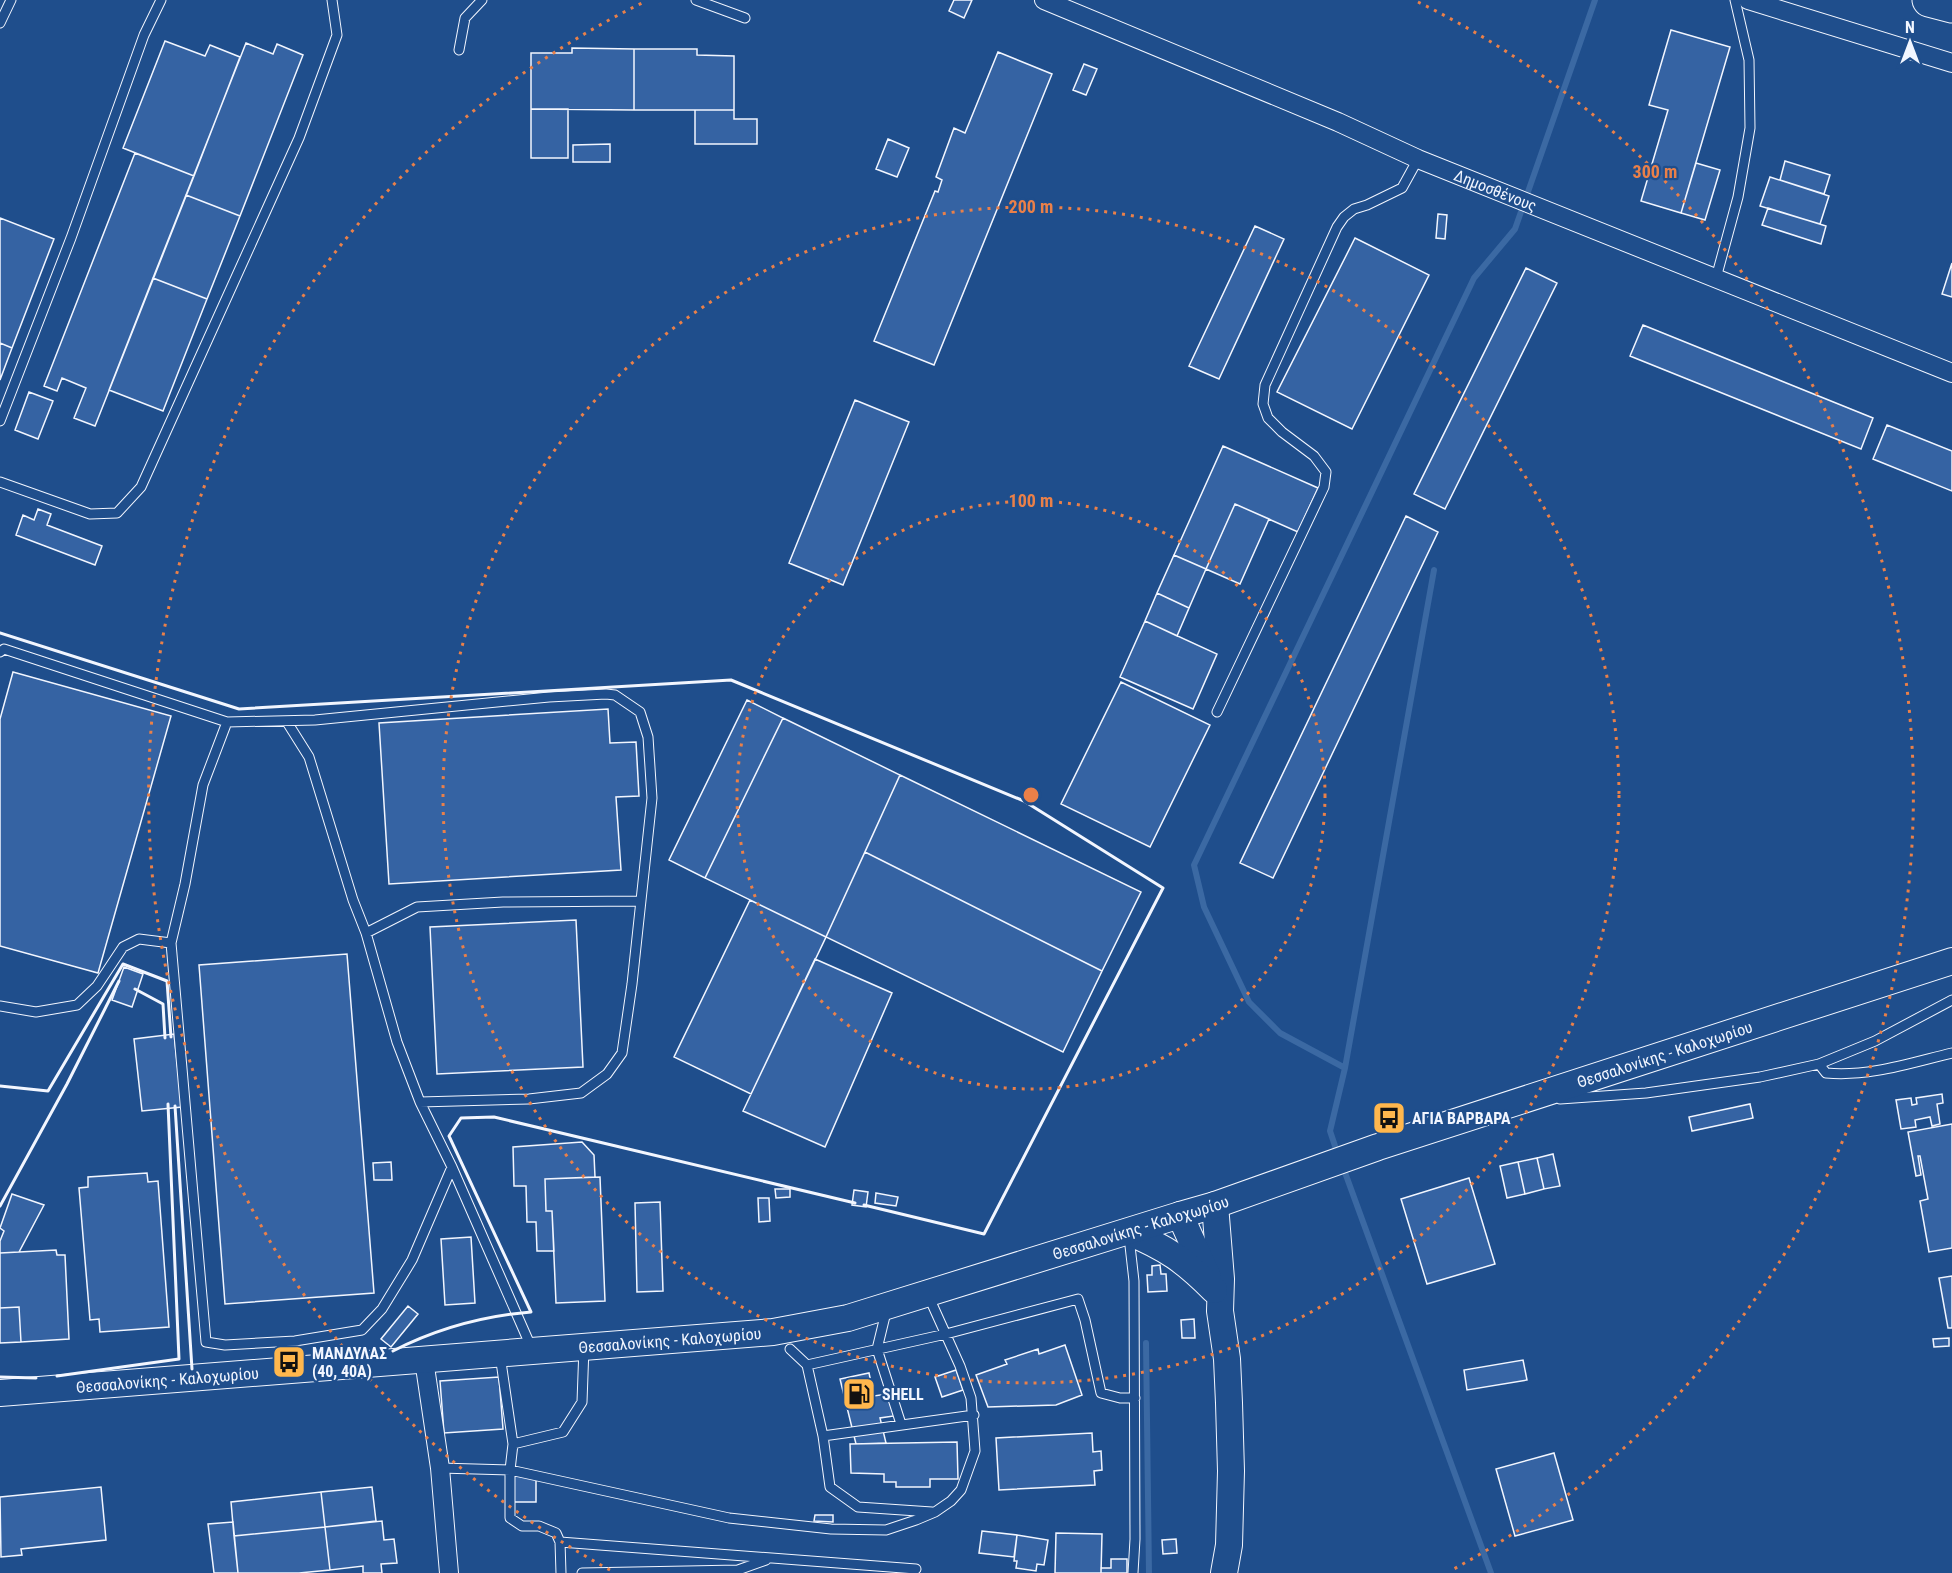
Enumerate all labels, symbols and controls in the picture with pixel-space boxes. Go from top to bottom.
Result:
north arrow [1880,12,1940,72]
text: N [1905,18,1915,37]
text: 300 m [1633,161,1677,182]
street label: Δημοσθένους [1451,165,1540,215]
text: 200 m [1009,196,1053,217]
text: 100 m [1009,490,1053,511]
centre of rings [1021,785,1041,805]
street label: Θεσσαλονίκης - Καλοχωρίου [1575,1017,1755,1091]
bus stop icon: ΑΓΙΑ ΒΑΡΒΑΡΑ [1371,1100,1407,1136]
place label: ΑΓΙΑ ΒΑΡΒΑΡΑ [1412,1109,1511,1128]
street label: Θεσσαλονίκης - Καλοχωρίου [1050,1191,1231,1263]
street label: Θεσσαλονίκης - Καλοχωρίου [578,1323,762,1357]
bus stop icon: ΜΑΝΔΥΛΑΣ (40, 40Α) [271,1344,307,1380]
place label: ΜΑΝΔΥΛΑΣ (40, 40Α) [312,1344,387,1381]
street label: Θεσσαλονίκης - Καλοχωρίου [75,1363,260,1396]
fuel station icon: SHELL [841,1376,877,1412]
place label: SHELL [882,1385,924,1404]

